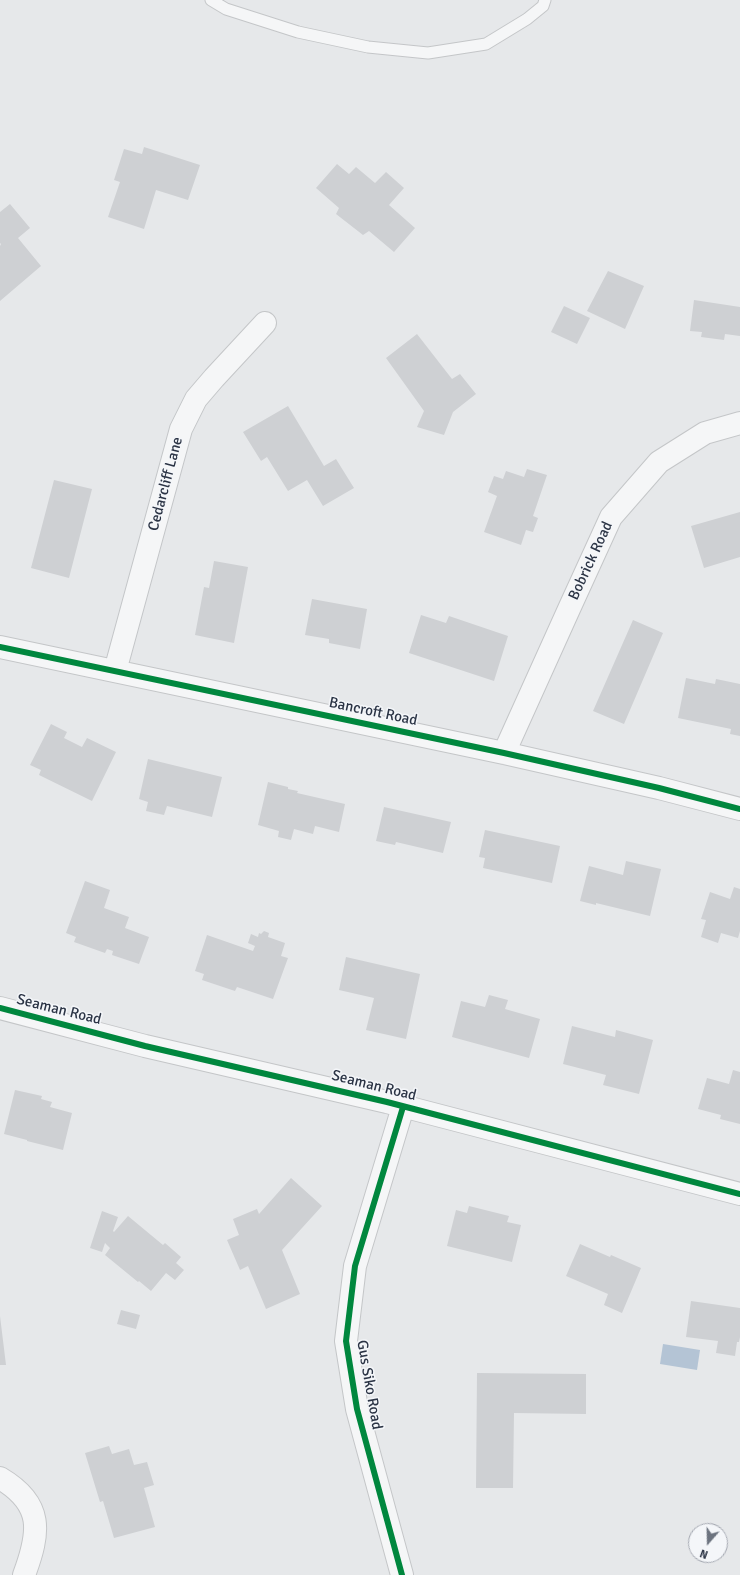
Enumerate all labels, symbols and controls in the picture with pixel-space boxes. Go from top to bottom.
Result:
street label: Cedarcliff Lane [145,435,187,533]
street label: Bobrick Road [565,519,617,603]
street label: Bancroft Road [327,694,419,730]
street label: Seaman Road [15,991,103,1029]
street label: Seaman Road [330,1067,418,1105]
street label: Gus Siko Road [352,1339,386,1431]
north arrow [688,1523,728,1563]
text: N [698,1546,710,1561]

